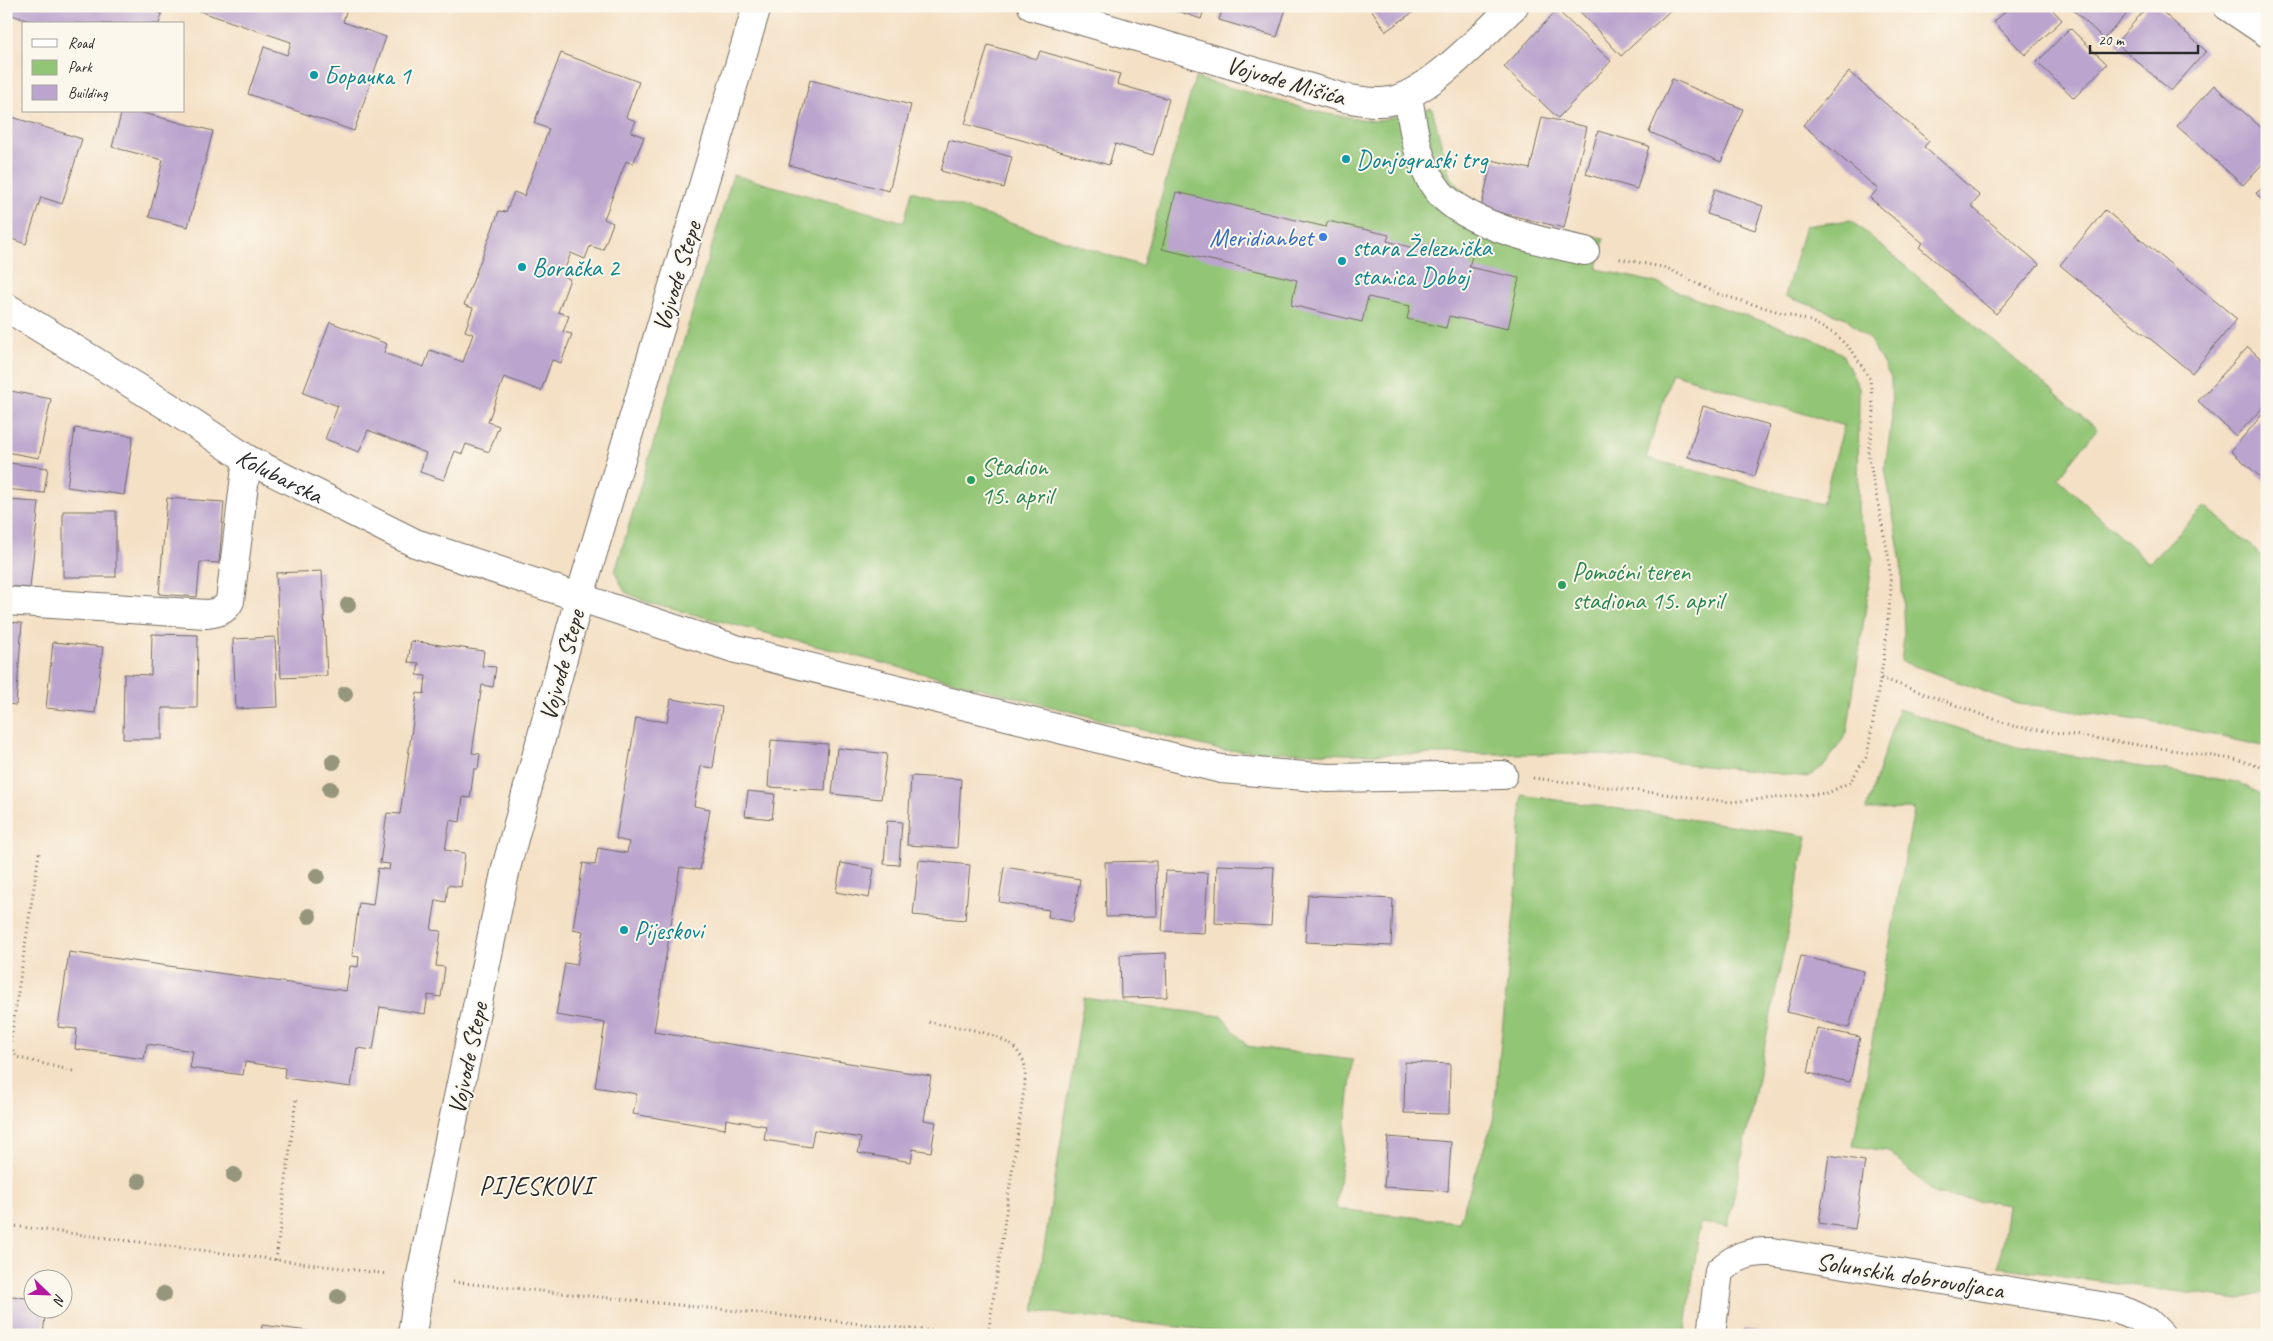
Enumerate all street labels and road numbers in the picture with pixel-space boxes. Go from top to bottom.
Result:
street label: Vojvode Mišića [1223,49,1351,114]
street label: Vojvode Stepe [645,216,709,335]
street label: Kolubarska [230,441,330,512]
street label: Vojvode Stepe [532,605,593,724]
street label: Vojvode Stepe [441,998,496,1117]
street label: Solunskih dobrovoljaca [1814,1245,2008,1307]

